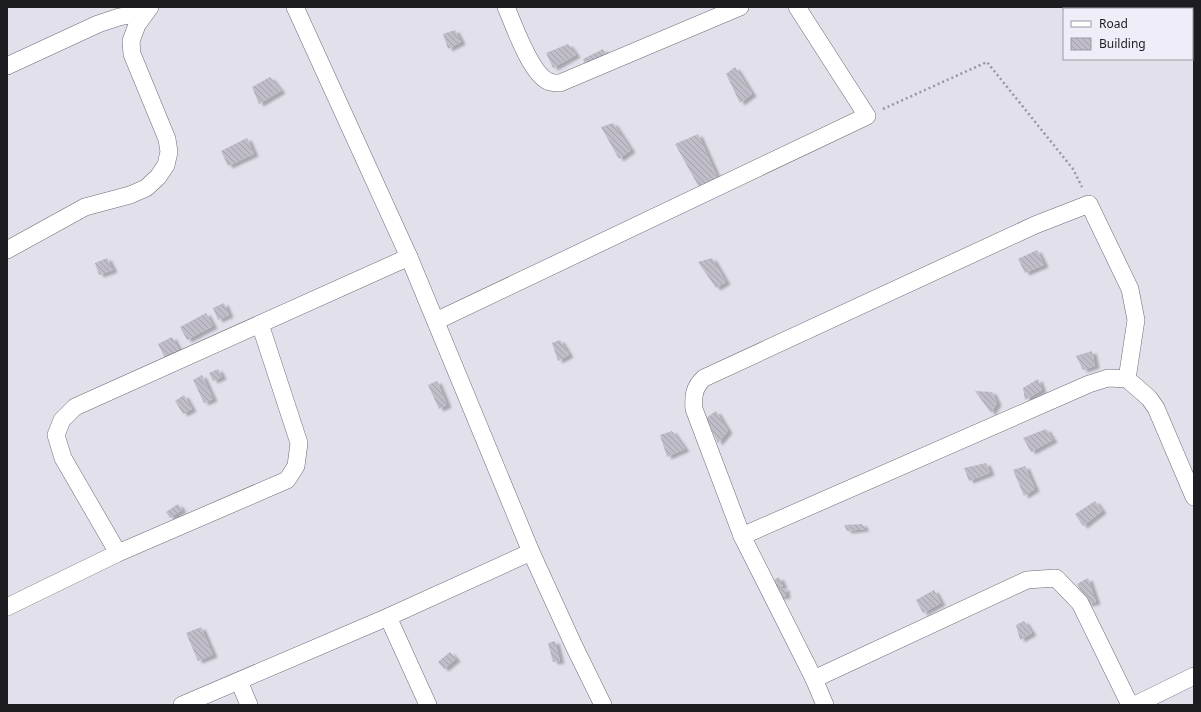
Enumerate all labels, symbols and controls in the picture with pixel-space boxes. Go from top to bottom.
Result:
legend [1063,8,1193,60]
text: Road [1099,15,1128,32]
text: Building [1099,35,1146,52]

